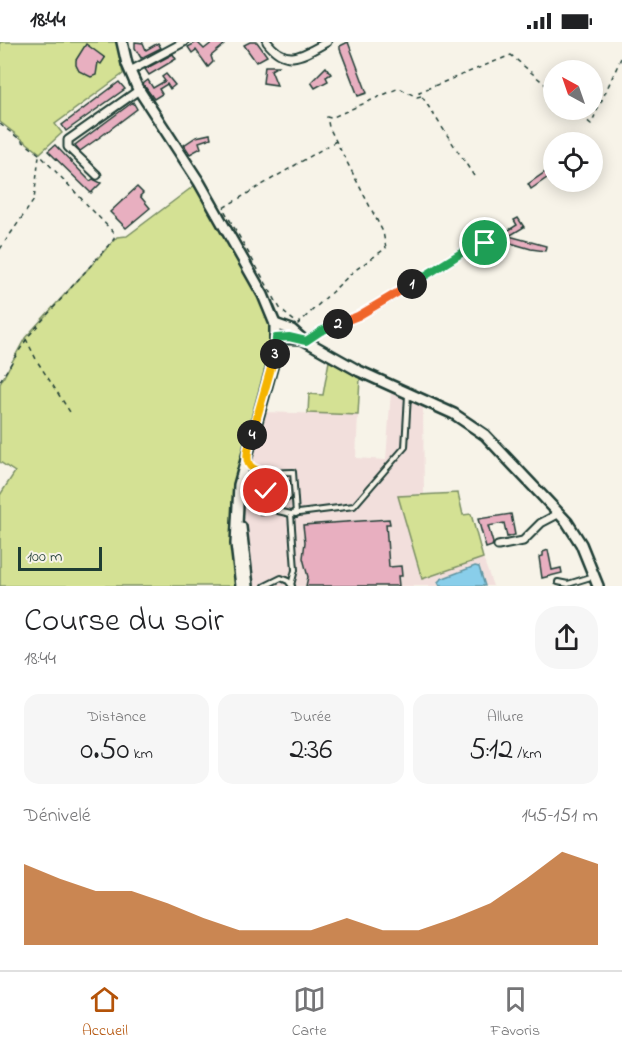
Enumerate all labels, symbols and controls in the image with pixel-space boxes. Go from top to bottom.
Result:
text: 18:44 [30,5,65,37]
north arrow [543,60,603,120]
map controls [543,60,603,192]
button: locate [543,132,603,192]
pin [459,217,510,268]
icon: arrive [468,226,501,259]
pin: 1 [397,269,427,299]
text: 1 [409,272,415,296]
pin: 2 [323,309,353,339]
text: 2 [334,312,342,336]
pin: 3 [260,339,290,369]
text: 3 [272,342,278,366]
pin: 4 [237,420,267,450]
text: 4 [249,423,255,447]
pin [240,465,291,516]
icon: check [249,474,282,507]
scale bar [18,544,102,572]
text: 100 m [27,545,62,569]
text: Course du soir [24,598,224,646]
button: share [535,606,598,669]
text: 18:44 [24,645,56,674]
text: Distance [87,705,146,729]
text: Durée [291,705,331,729]
text: Allure [487,705,524,729]
text: 0.50 [80,729,130,773]
text: 2:36 [289,729,333,773]
text: 5:12 [469,729,513,773]
text: km [130,742,153,766]
text: /km [513,742,542,766]
text: Dénivelé [24,802,91,831]
text: 145–151 m [522,802,598,831]
tab: Accueil [82,983,128,1043]
tab: Carte [292,983,327,1043]
tab: Favoris [491,983,540,1043]

